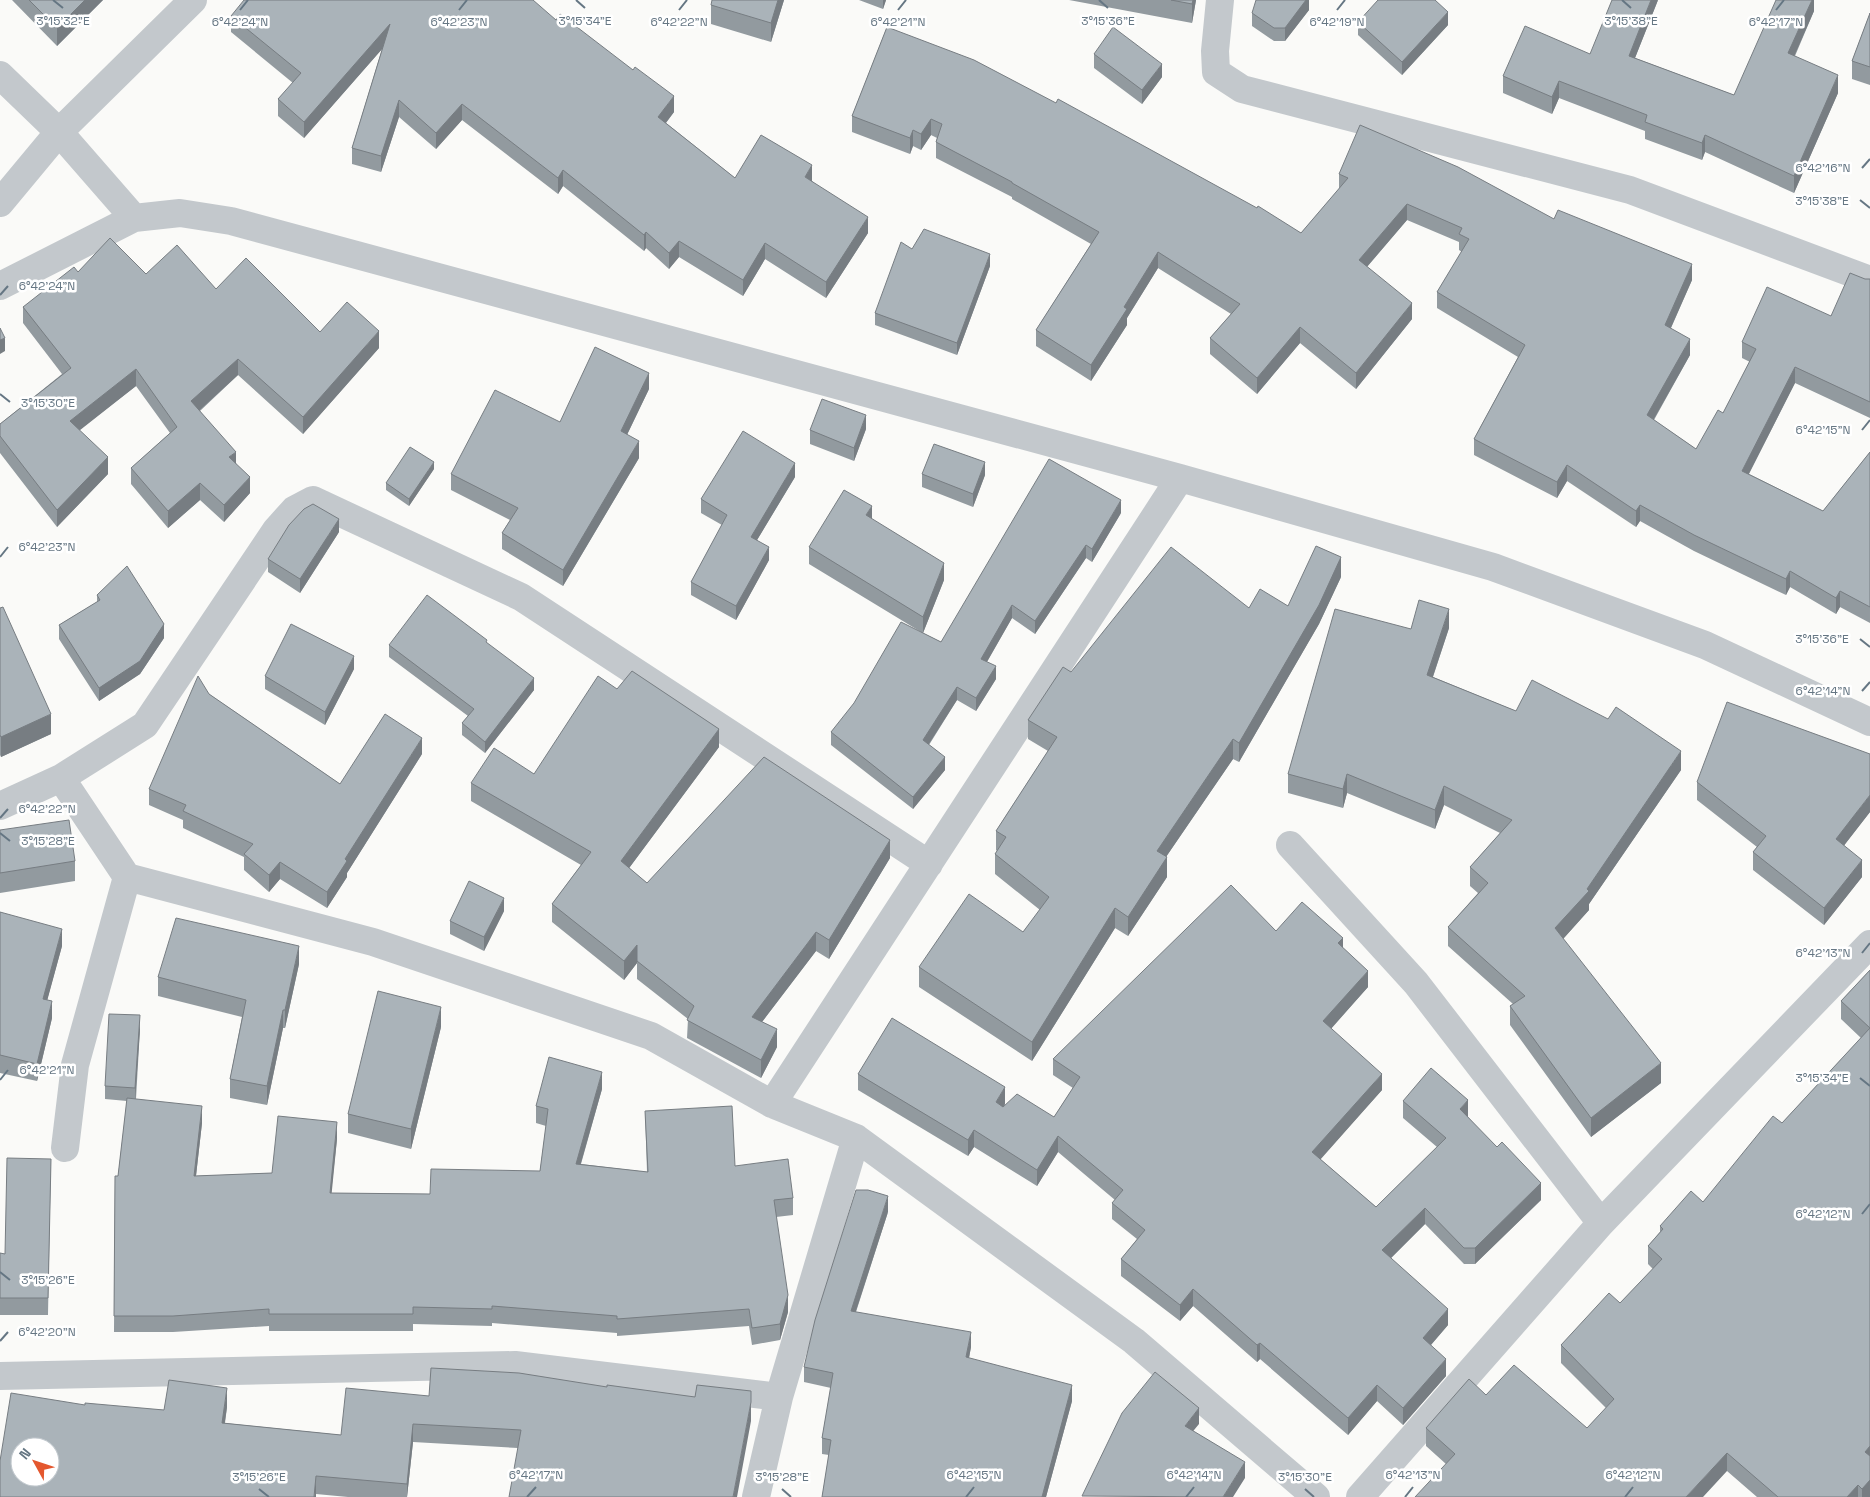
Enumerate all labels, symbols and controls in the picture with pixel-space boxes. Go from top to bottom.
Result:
text: 3°15'32"E [36,13,90,29]
text: 3°15'34"E [558,13,612,29]
text: 3°15'36"E [1081,13,1135,29]
text: 3°15'38"E [1604,13,1658,29]
text: 6°42'24"N [212,14,268,30]
text: 6°42'23"N [430,14,488,30]
text: 6°42'22"N [650,14,708,30]
text: 6°42'21"N [871,14,926,30]
text: 6°42'19"N [1309,14,1365,30]
text: 6°42'17"N [1749,14,1803,30]
text: 6°42'16"N [1795,160,1851,176]
text: 3°15'38"E [1795,193,1849,209]
text: 6°42'24"N [19,278,75,294]
text: 3°15'30"E [21,395,75,411]
text: 6°42'15"N [1796,422,1850,438]
text: 6°42'23"N [18,539,76,555]
text: 3°15'36"E [1795,631,1849,647]
text: 6°42'14"N [1796,683,1850,699]
text: 6°42'22"N [18,801,76,817]
text: 3°15'28"E [21,833,75,849]
text: 6°42'13"N [1796,945,1851,961]
text: 6°42'21"N [20,1062,75,1078]
text: 3°15'34"E [1795,1070,1849,1086]
text: 6°42'12"N [1796,1206,1851,1222]
text: 3°15'26"E [21,1272,75,1288]
text: 6°42'20"N [18,1324,76,1340]
north arrow [10,1437,60,1487]
text: N [15,1444,35,1463]
text: 6°42'17"N [509,1467,563,1483]
text: 6°42'15"N [947,1467,1001,1483]
text: 6°42'14"N [1167,1467,1221,1483]
text: 6°42'13"N [1386,1467,1441,1483]
text: 6°42'12"N [1606,1467,1661,1483]
text: 3°15'26"E [232,1469,286,1485]
text: 3°15'28"E [755,1469,809,1485]
text: 3°15'30"E [1278,1469,1332,1485]

